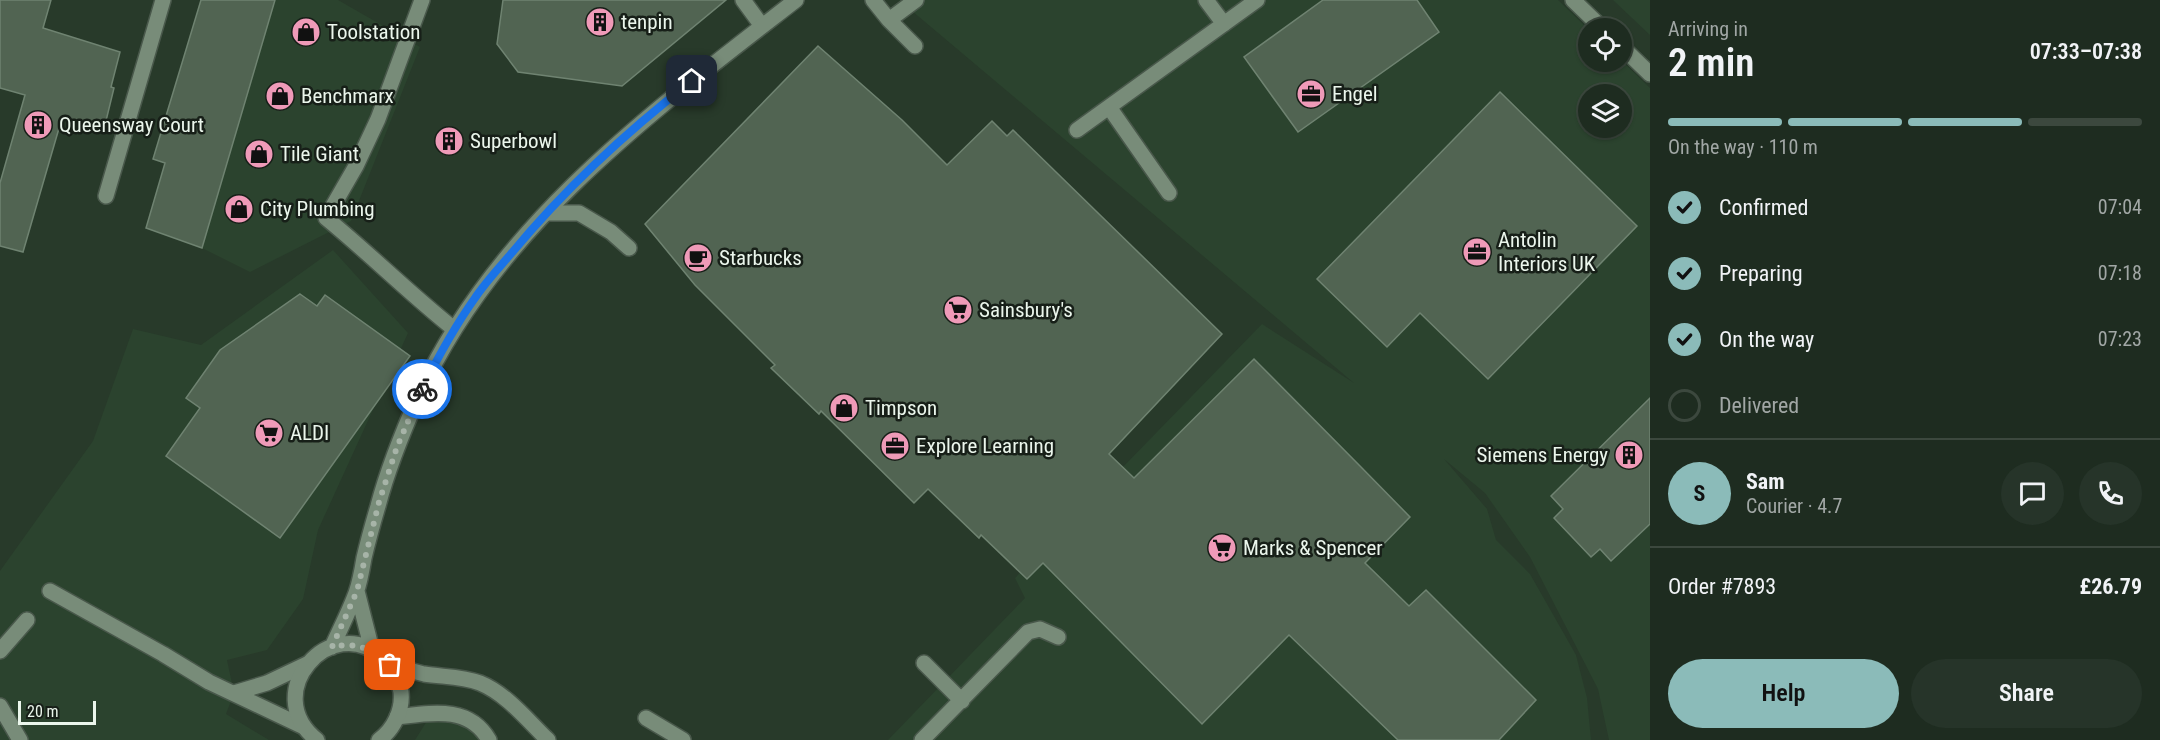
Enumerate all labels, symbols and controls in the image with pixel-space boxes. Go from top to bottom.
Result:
building icon: tenpin [584,6,616,38]
place label: tenpin [621,10,673,34]
shop icon: Toolstation [290,16,322,48]
text: Arriving in [1668,17,1748,41]
map controls [1578,18,1632,138]
button: locate [1578,18,1632,72]
place label: Toolstation [327,20,420,44]
text: 07:33–07:38 [2030,39,2142,64]
text: 2 min [1668,40,1754,86]
pin [666,55,717,106]
icon: home [675,64,708,97]
office icon: Engel [1295,78,1327,110]
shop icon: Benchmarx [264,80,296,112]
place label: Engel [1332,82,1378,106]
place label: Benchmarx [301,84,394,108]
button: layers [1578,84,1632,138]
building icon: Queensway Court [22,109,54,141]
place label: Queensway Court [59,113,204,137]
building icon: Superbowl [433,125,465,157]
place label: Superbowl [470,129,557,153]
text: On the way · 110 m [1668,135,1818,159]
shop icon: Tile Giant [243,138,275,170]
place label: Tile Giant [280,142,359,166]
icon: check [1668,191,1701,224]
shop icon: City Plumbing [223,193,255,225]
text: Confirmed [1719,195,1808,220]
text: 07:04 [2098,195,2142,219]
place label: City Plumbing [260,197,375,221]
place label: Antolin Interiors UK [1498,228,1596,276]
office icon: Antolin Interiors UK [1461,236,1493,268]
cafe icon: Starbucks [682,242,714,274]
place label: Starbucks [719,246,802,270]
icon: check [1668,257,1701,290]
text: Preparing [1719,261,1803,286]
text: 07:18 [2098,261,2142,285]
supermarket icon: Sainsbury's [942,294,974,326]
place label: Sainsbury's [979,298,1073,322]
icon: check [1668,323,1701,356]
text: On the way [1719,327,1814,352]
text: 07:23 [2098,327,2142,351]
courier [392,359,452,419]
icon: bike [406,373,439,406]
shop icon: Timpson [828,392,860,424]
text: Delivered [1719,393,1799,418]
place label: Timpson [865,396,937,420]
supermarket icon: ALDI [253,417,285,449]
place label: ALDI [290,421,329,445]
office icon: Explore Learning [879,430,911,462]
place label: Explore Learning [916,434,1054,458]
building icon: Siemens Energy [1613,439,1645,471]
place label: Siemens Energy [1476,443,1608,467]
button: chat [2001,462,2064,525]
button: phone [2079,462,2142,525]
text: Sam [1746,469,1785,494]
text: S [1694,481,1705,506]
text: Courier · 4.7 [1746,494,1842,518]
supermarket icon: Marks & Spencer [1206,532,1238,564]
place label: Marks & Spencer [1243,536,1383,560]
text: Order #7893 [1668,574,1776,599]
text: £26.79 [2080,574,2142,599]
pin [364,639,415,690]
icon: bag [373,648,406,681]
button: Help [1668,659,1899,728]
button: Share [1911,659,2142,728]
scale bar [18,698,96,726]
text: 20 m [27,702,59,721]

